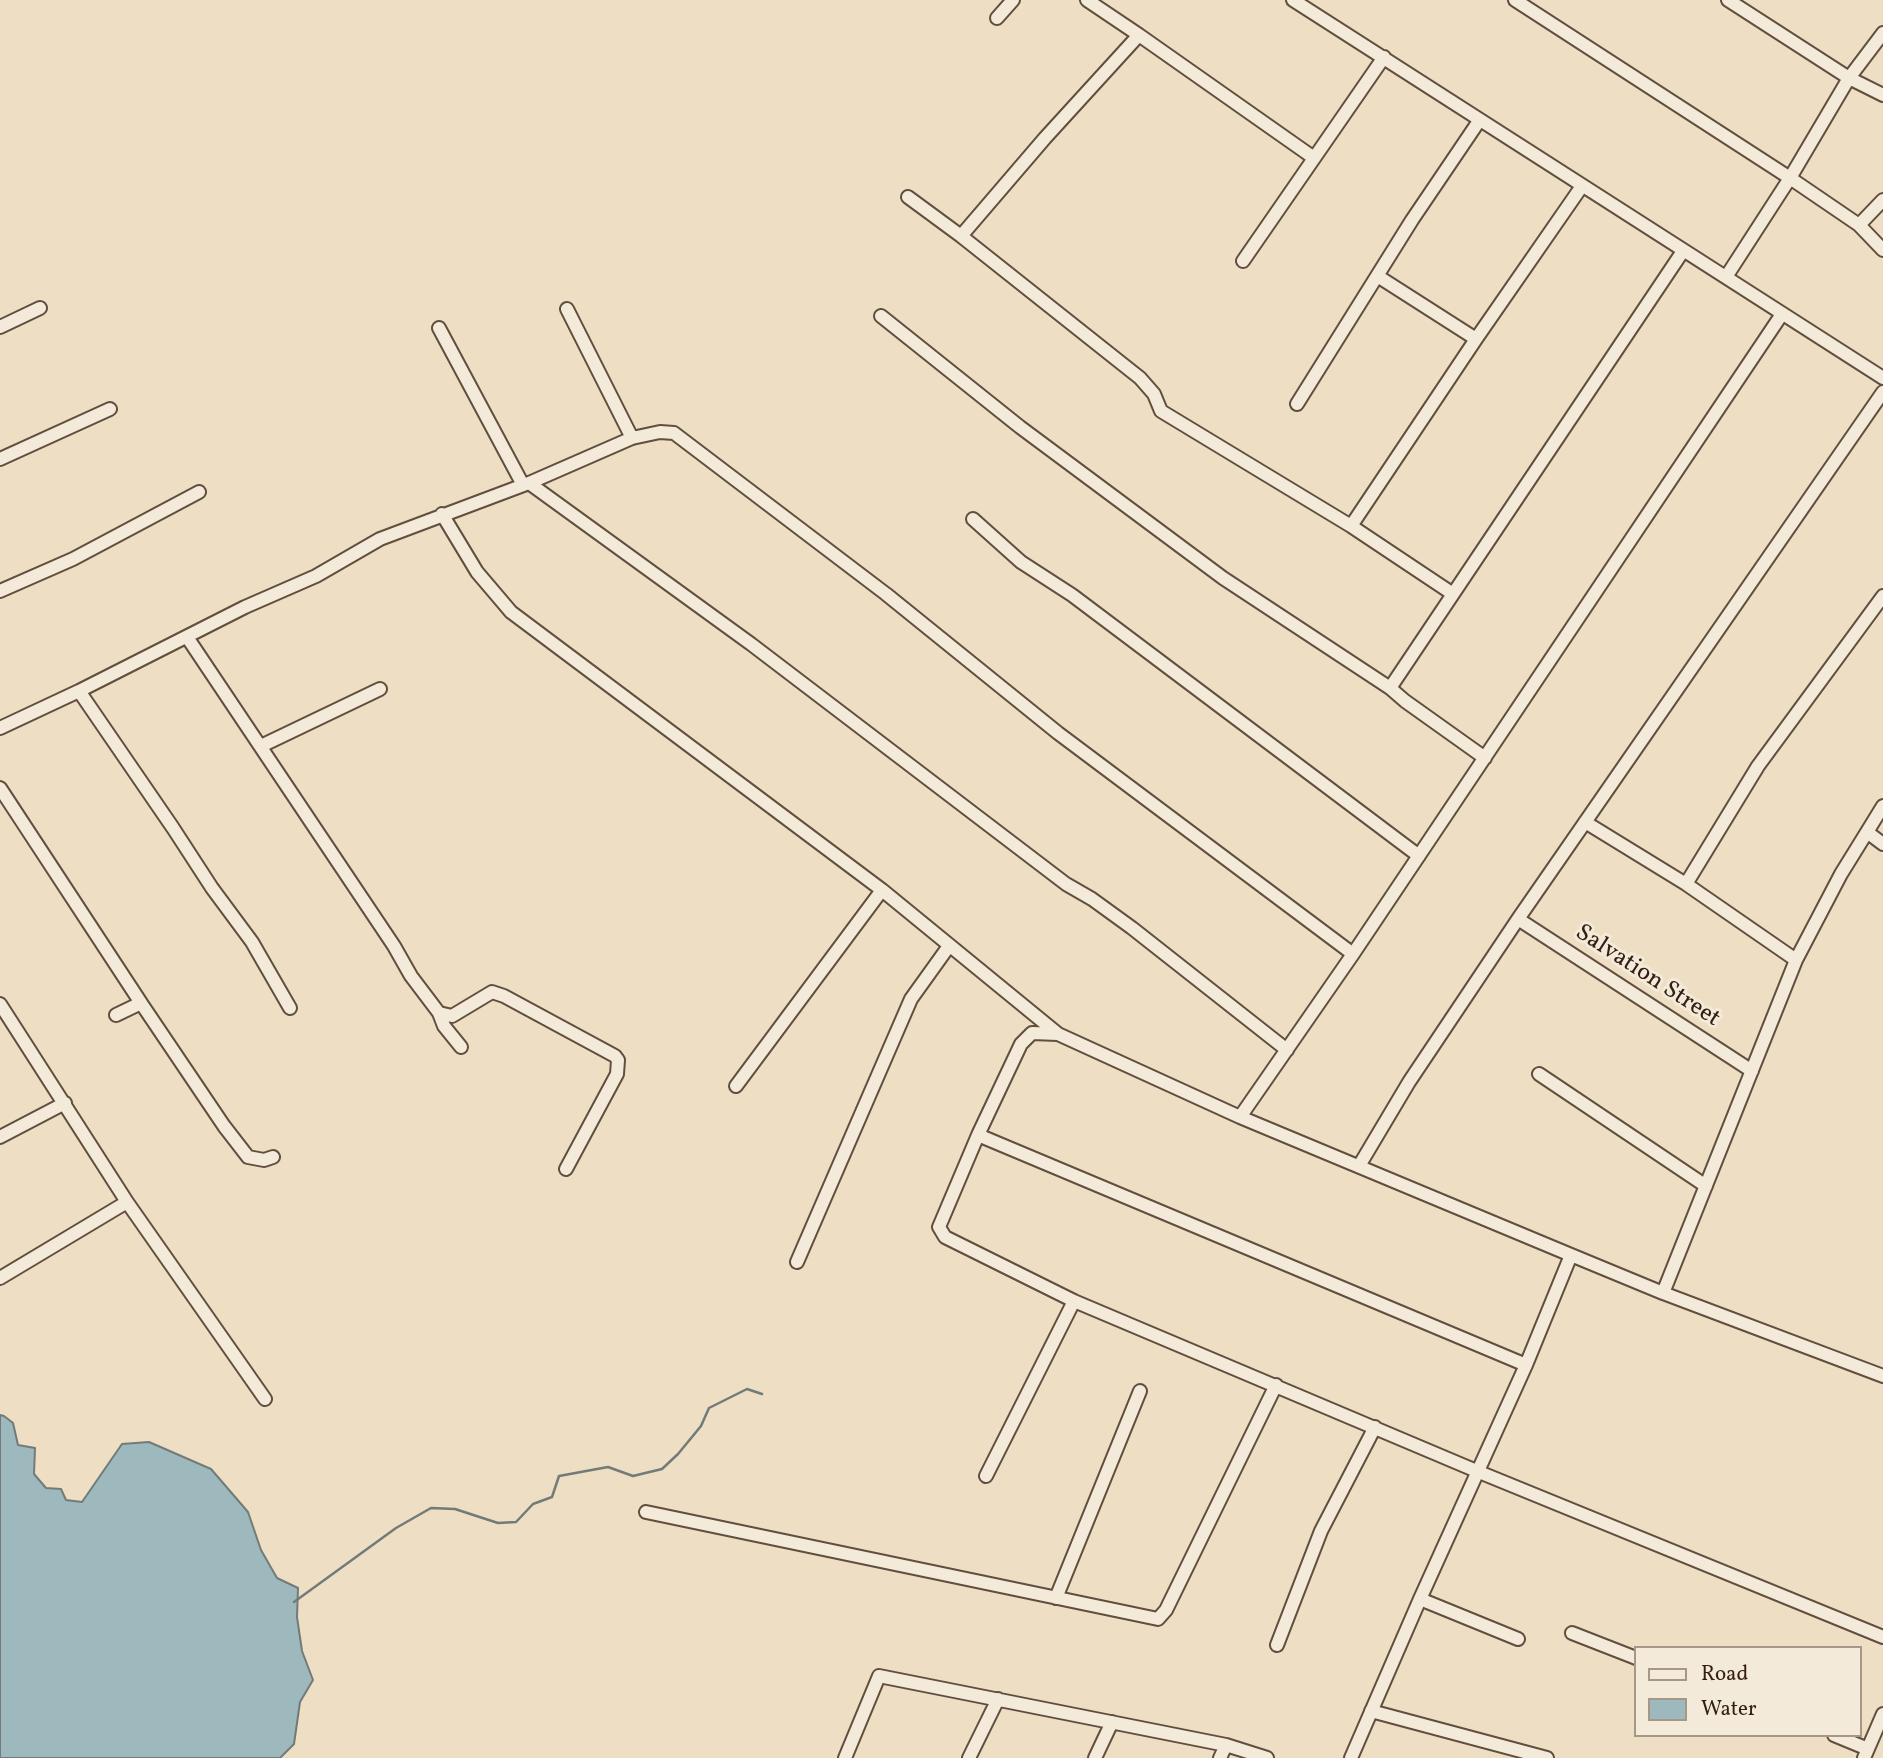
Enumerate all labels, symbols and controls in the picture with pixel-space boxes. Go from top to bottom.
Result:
street label: Salvation Street [1569,919,1725,1035]
legend [1634,1646,1862,1737]
text: Road [1701,1660,1748,1689]
text: Water [1701,1695,1757,1724]

